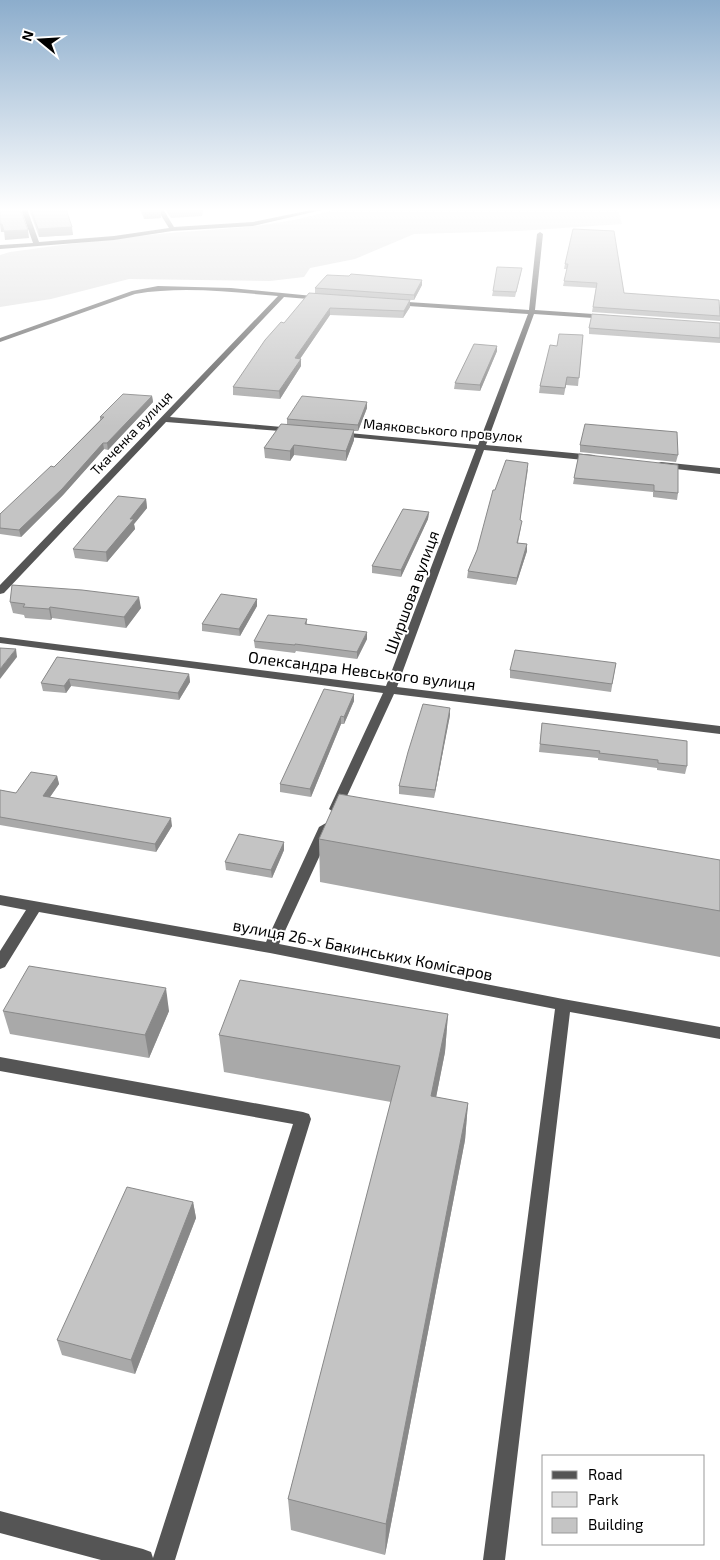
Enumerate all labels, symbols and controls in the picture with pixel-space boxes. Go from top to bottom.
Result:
north arrow [15,15,65,65]
text: N [18,28,37,43]
street label: Ткаченка вулиця [87,387,175,479]
street label: Маяковського провулок [363,415,524,445]
street label: Ширшова вулиця [380,528,443,657]
street label: Олександра Невського вулиця [247,647,477,694]
street label: вулиця 26-х Бакинських Комісаров [231,914,495,985]
legend [542,1455,705,1545]
text: Road [588,1465,623,1483]
text: Park [588,1490,619,1508]
text: Building [588,1515,644,1533]

